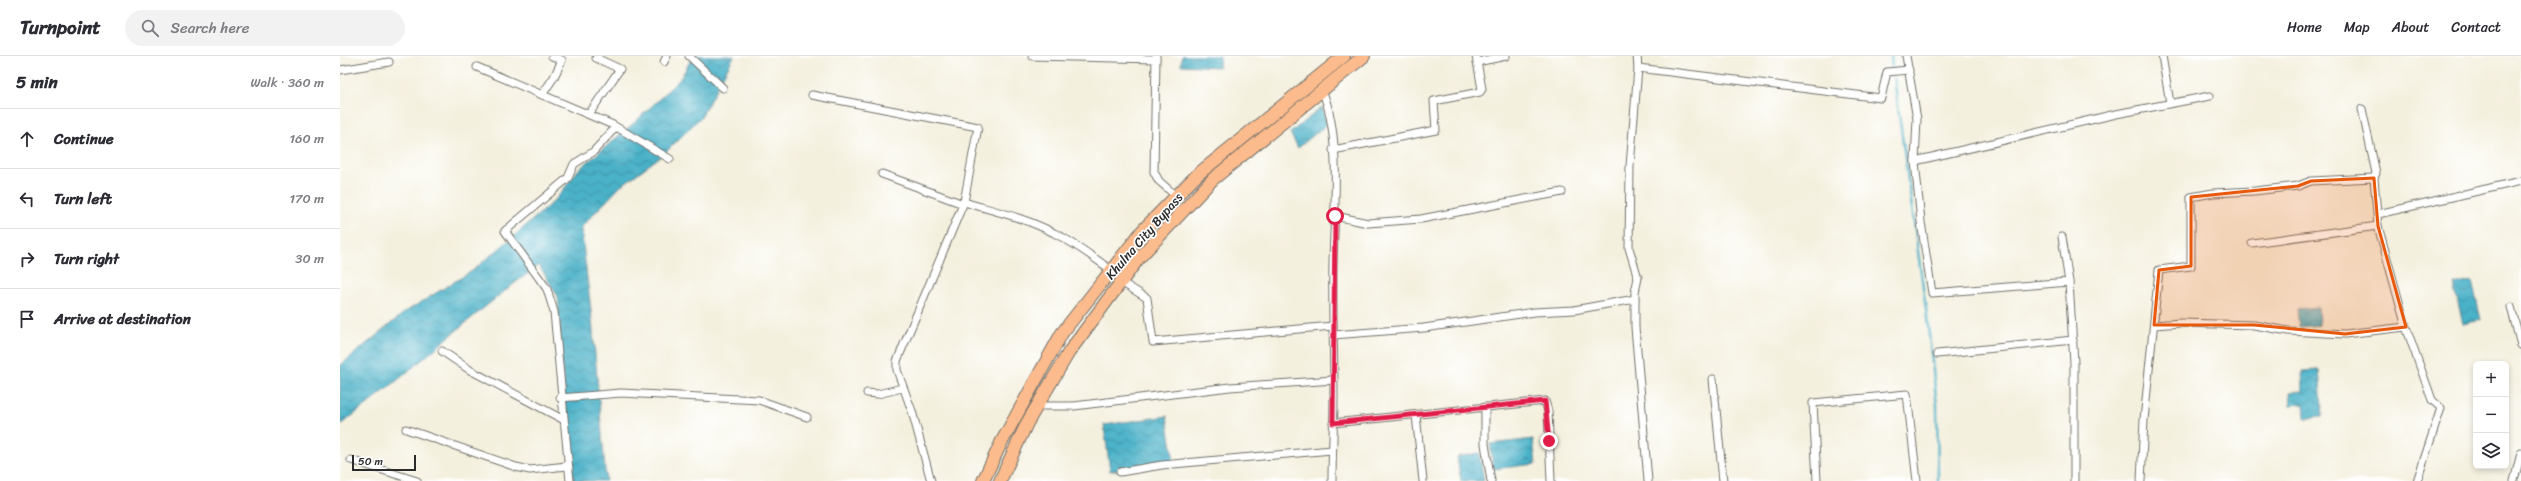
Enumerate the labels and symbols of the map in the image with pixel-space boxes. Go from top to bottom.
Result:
street label: Khulna City Bypass [1099,187,1189,285]
route start [1326,207,1344,225]
route end [1540,432,1558,450]
scale bar [352,453,416,472]

